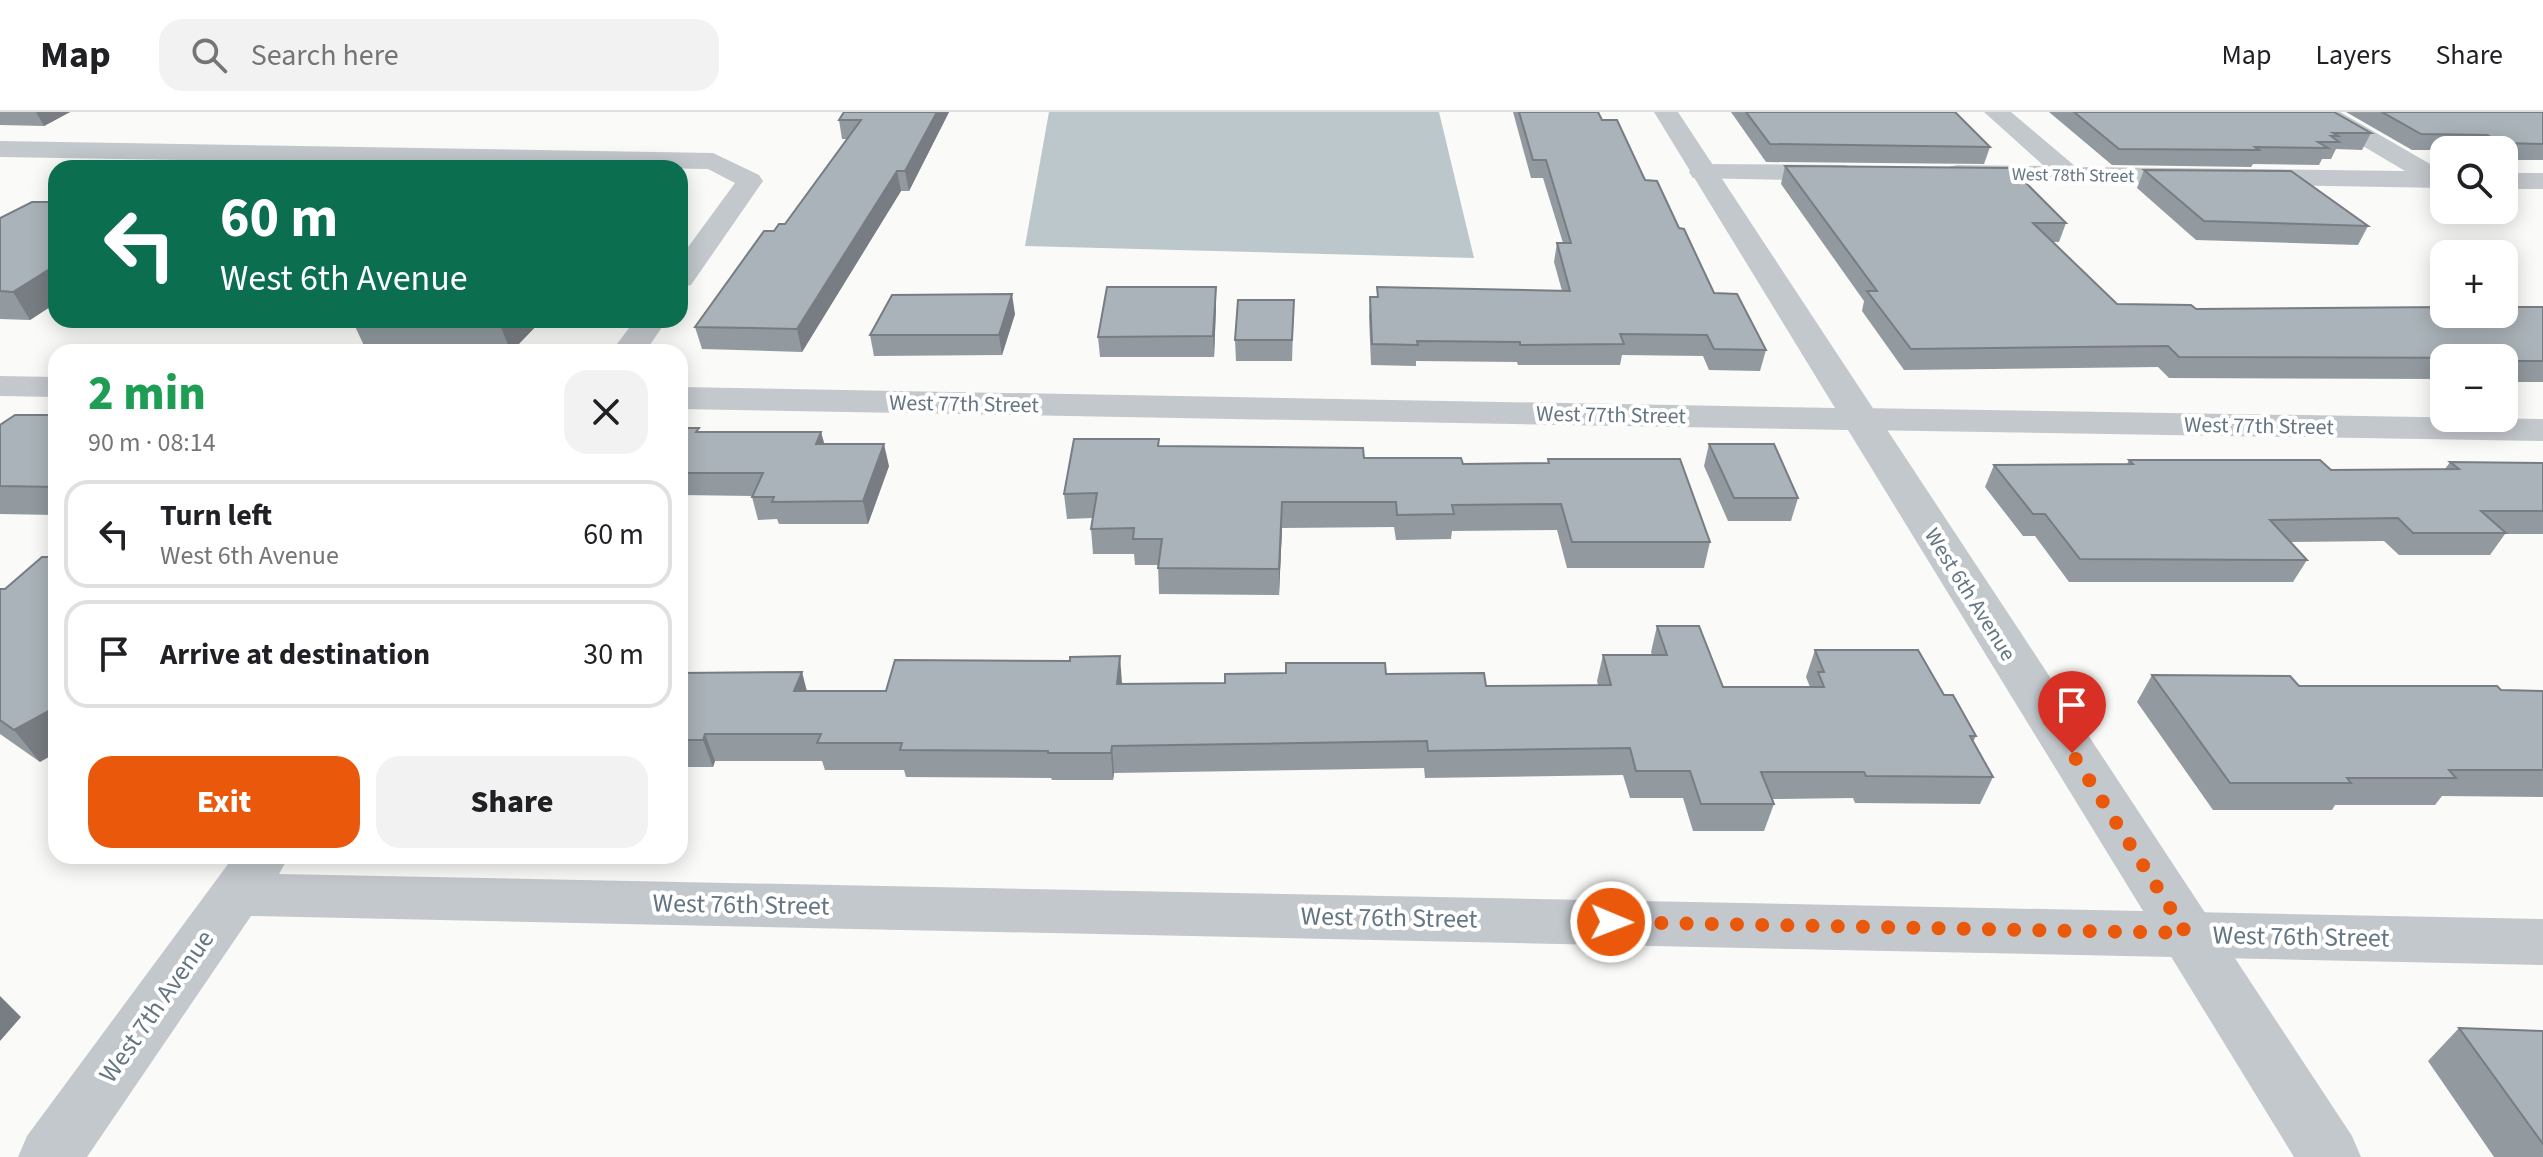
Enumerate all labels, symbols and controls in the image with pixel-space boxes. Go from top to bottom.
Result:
search box [159,19,719,91]
text: Map [40,28,111,82]
icon: search [187,33,231,77]
text: Search here [251,34,399,77]
text: Map [2221,35,2271,75]
text: Layers [2315,35,2391,75]
text: Share [2435,35,2503,75]
map controls [2430,136,2518,432]
button: search [2430,136,2518,224]
street label: West 78th Street [2012,162,2134,189]
text: 60 m [220,179,338,258]
icon: left [88,192,192,296]
button: + [2430,240,2518,328]
text: West 6th Avenue [220,253,468,304]
button: − [2430,344,2518,432]
text: 2 min [88,360,206,428]
button: close [564,370,648,454]
street label: West 77th Street [889,387,1040,421]
street label: West 77th Street [1536,398,1687,432]
street label: West 77th Street [2184,409,2335,443]
text: 90 m · 08:14 [88,424,216,461]
text: Turn left [160,494,272,537]
icon: left [92,512,136,556]
text: 60 m [583,513,644,556]
street label: West 6th Avenue [1916,522,2024,667]
text: West 6th Avenue [160,537,339,574]
icon: arrive [92,632,136,676]
text: Arrive at destination [160,633,430,676]
text: 30 m [583,633,644,676]
pin [2038,671,2106,753]
icon: arrive [2050,683,2094,727]
button: Exit [88,756,360,848]
button: Share [376,756,648,848]
position arrow [1569,880,1653,964]
street label: West 76th Street [652,884,830,925]
street label: West 76th Street [1300,897,1478,938]
street label: West 76th Street [2212,916,2390,957]
street label: West 7th Avenue [90,922,223,1090]

